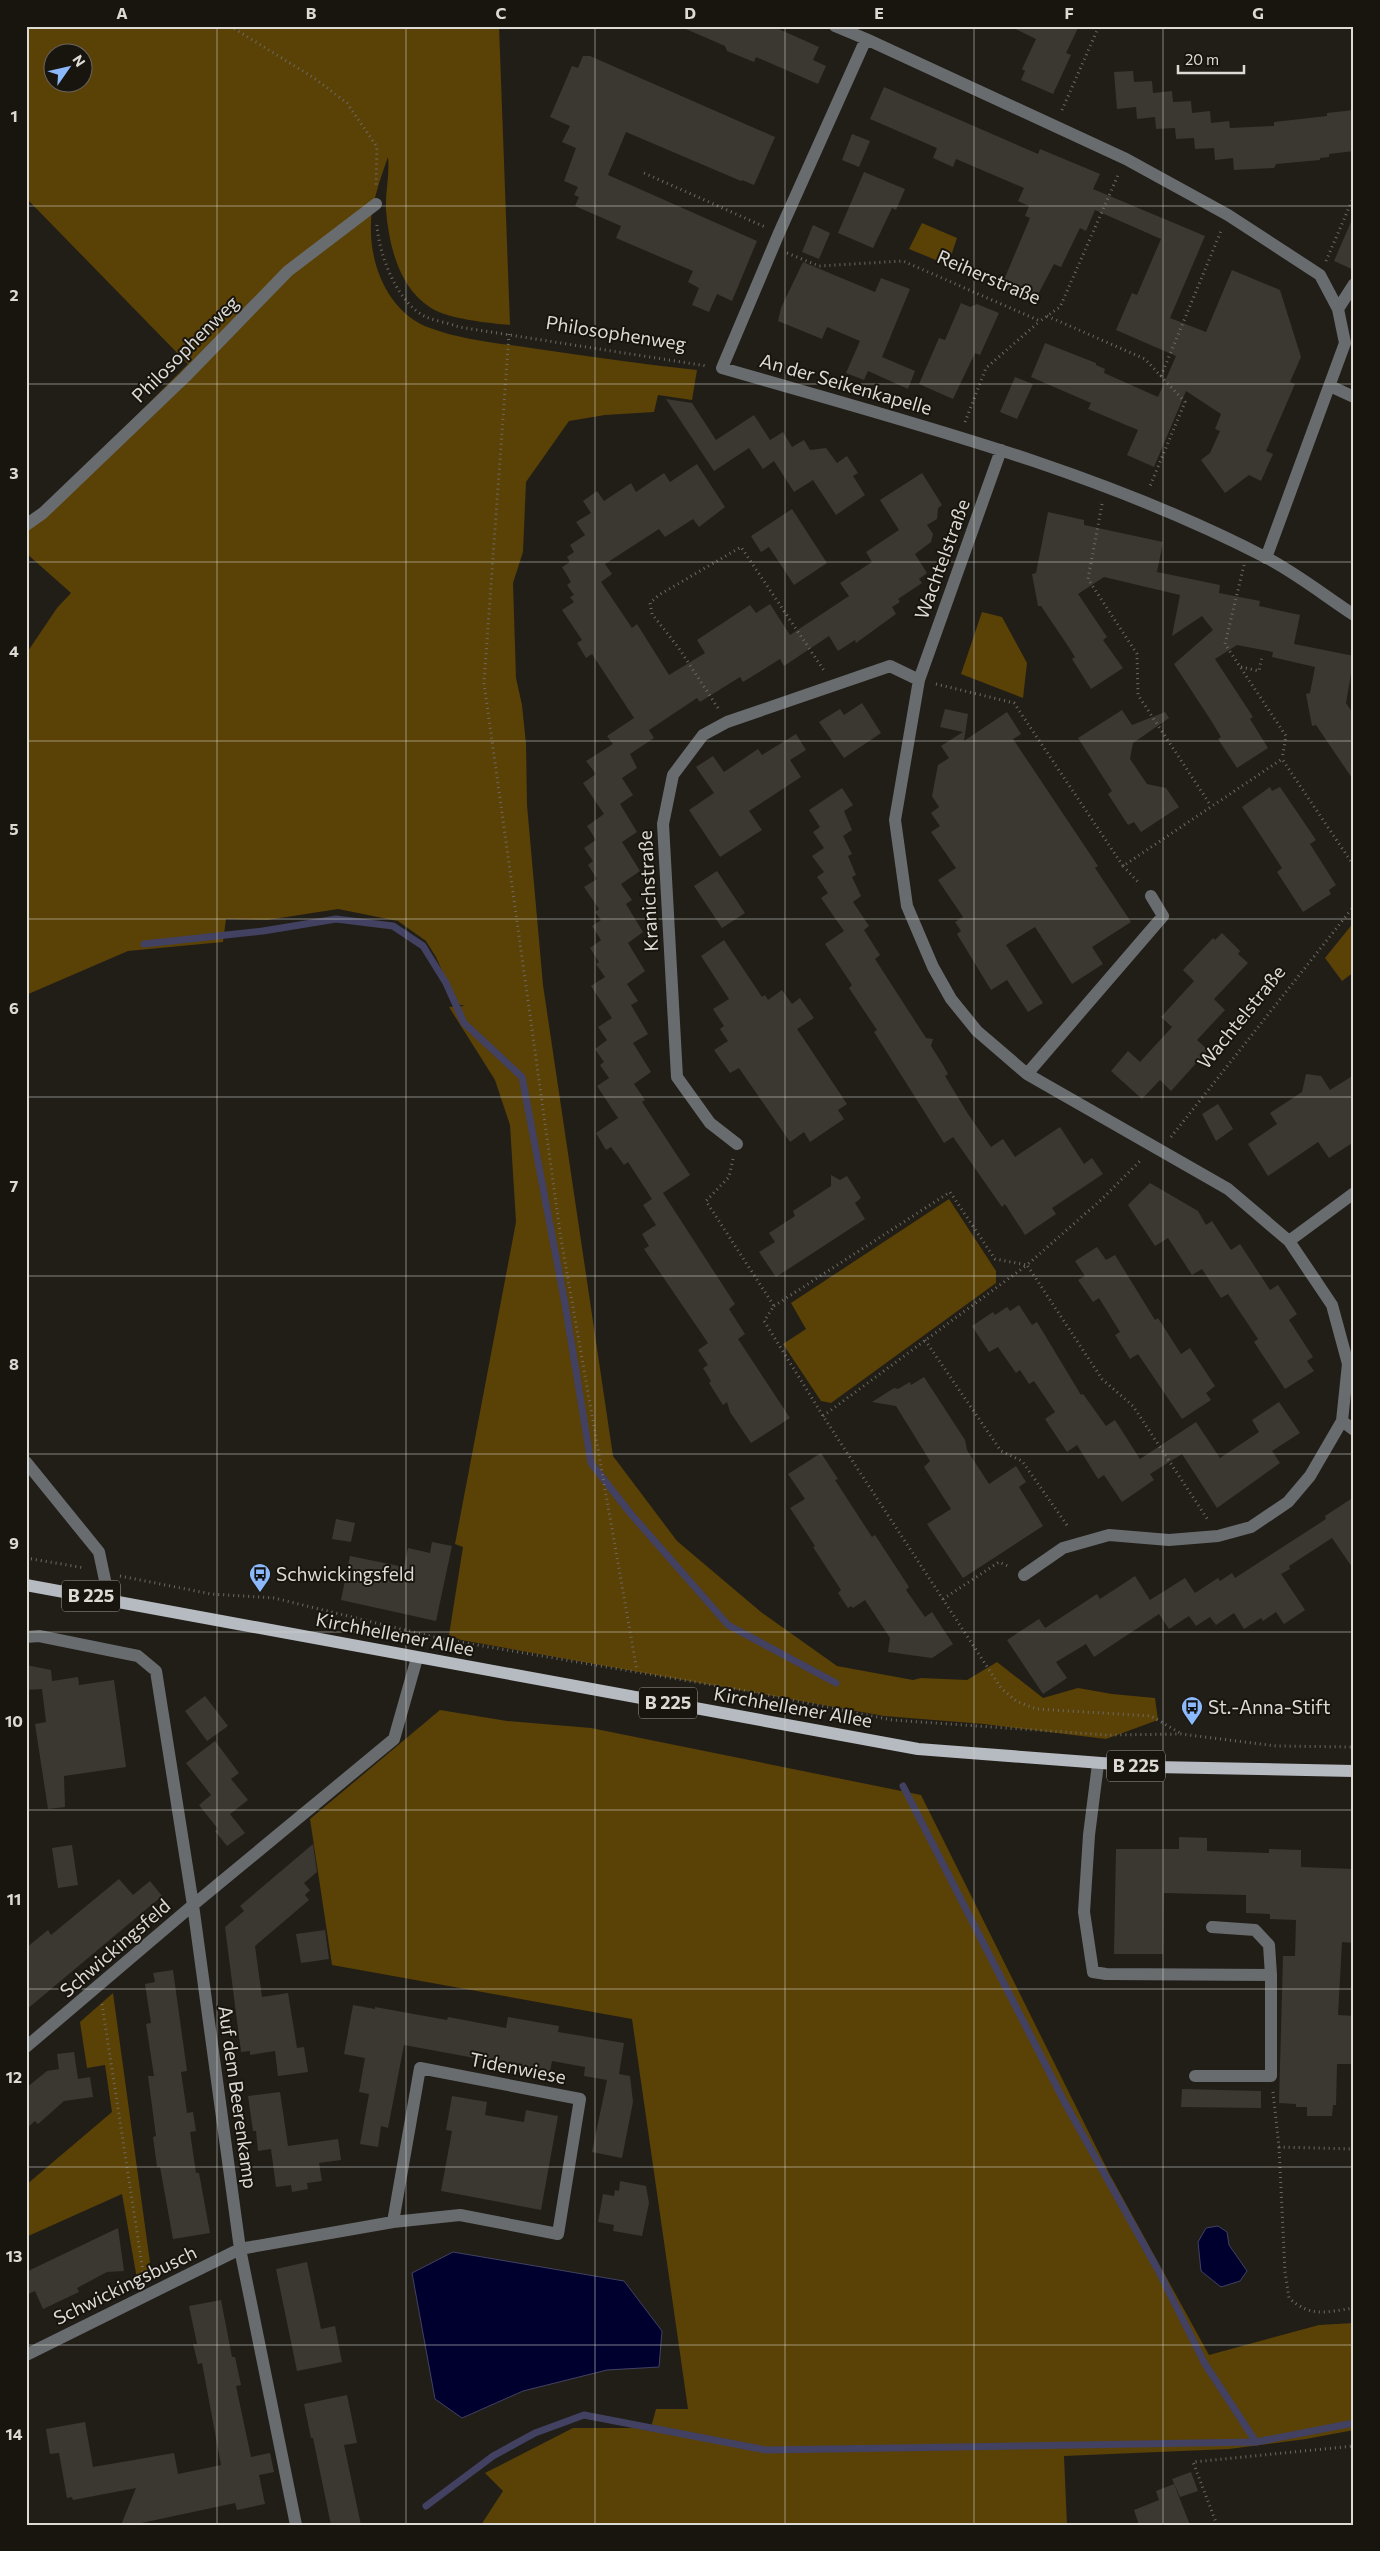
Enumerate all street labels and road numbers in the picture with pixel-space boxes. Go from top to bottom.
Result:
street label: Reiherstraße [934,244,1045,309]
street label: Philosophenweg [126,290,243,407]
street label: Philosophenweg [544,310,688,355]
street label: An der Seikenkapelle [757,348,935,419]
street label: Wachtelstraße [909,496,974,622]
street label: Kranichstraße [633,830,662,952]
street label: Wachtelstraße [1192,960,1289,1073]
road number: B 225 [62,1580,120,1612]
street label: Kirchhellener Allee [314,1607,476,1660]
street label: Kirchhellener Allee [712,1681,874,1732]
road number: B 225 [639,1688,697,1719]
road number: B 225 [1107,1750,1165,1782]
street label: Schwickingsfeld [55,1894,174,2002]
street label: Auf dem Beerenkamp [214,2004,263,2190]
street label: Tidenwiese [468,2047,568,2088]
street label: Schwickingsbusch [49,2240,200,2329]

